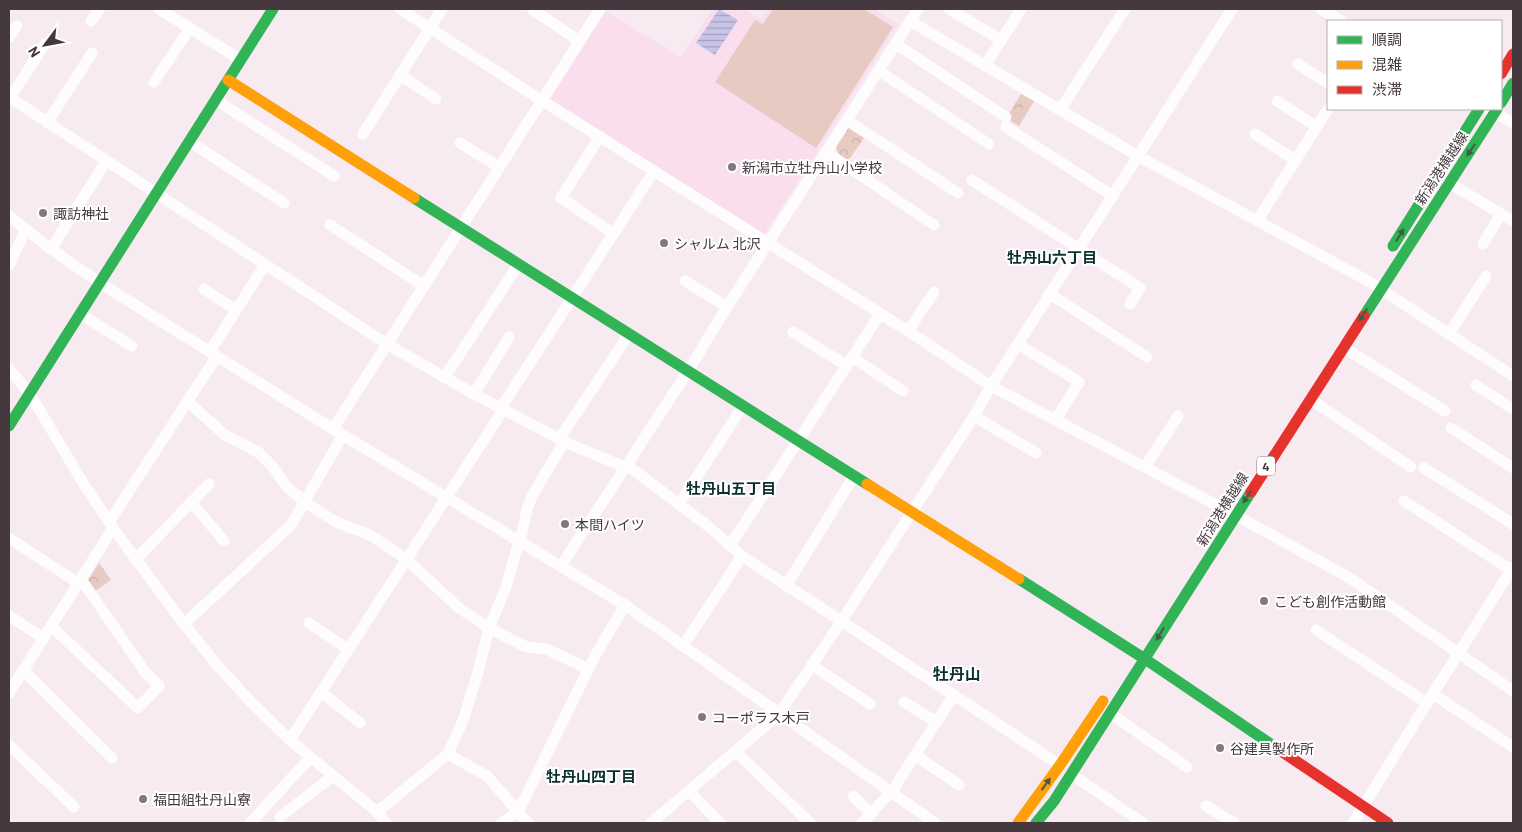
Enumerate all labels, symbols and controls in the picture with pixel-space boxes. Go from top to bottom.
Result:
north arrow [20,20,70,70]
legend [1327,20,1502,110]
text: 順調 [1372,30,1402,48]
text: N [24,44,43,61]
text: 混雑 [1372,55,1402,73]
text: 渋滞 [1372,80,1402,98]
street label: 新潟港横越線 [1411,128,1471,208]
one-way arrow [1466,143,1475,156]
place label: 新潟市立牡丹山小学校 [742,159,882,176]
marker: 新潟市立牡丹山小学校 [726,161,738,173]
place label: 諏訪神社 [53,205,109,222]
marker: 諏訪神社 [37,207,49,219]
one-way arrow [1395,229,1404,242]
place label: シャルム 北沢 [674,235,761,252]
marker: シャルム 北沢 [658,237,670,249]
district label: 牡丹山六丁目 [1007,248,1097,266]
one-way arrow [1358,309,1368,322]
road number: 4 [1257,456,1275,476]
street label: 新潟港横越線 [1193,469,1251,549]
district label: 牡丹山五丁目 [686,479,776,497]
one-way arrow [1242,490,1252,503]
place label: 本間ハイツ [575,516,645,533]
marker: 本間ハイツ [559,518,571,530]
place label: こども創作活動館 [1274,593,1386,610]
marker: こども創作活動館 [1258,595,1270,607]
one-way arrow [1156,627,1165,641]
district label: 牡丹山 [933,664,981,683]
place label: コーポラス木戸 [712,709,810,726]
marker: コーポラス木戸 [696,711,708,723]
place label: 谷建具製作所 [1230,740,1314,757]
marker: 谷建具製作所 [1214,742,1226,754]
district label: 牡丹山四丁目 [546,767,636,785]
one-way arrow [1041,777,1051,791]
place label: 福田組牡丹山寮 [153,791,251,808]
marker: 福田組牡丹山寮 [137,793,149,805]

